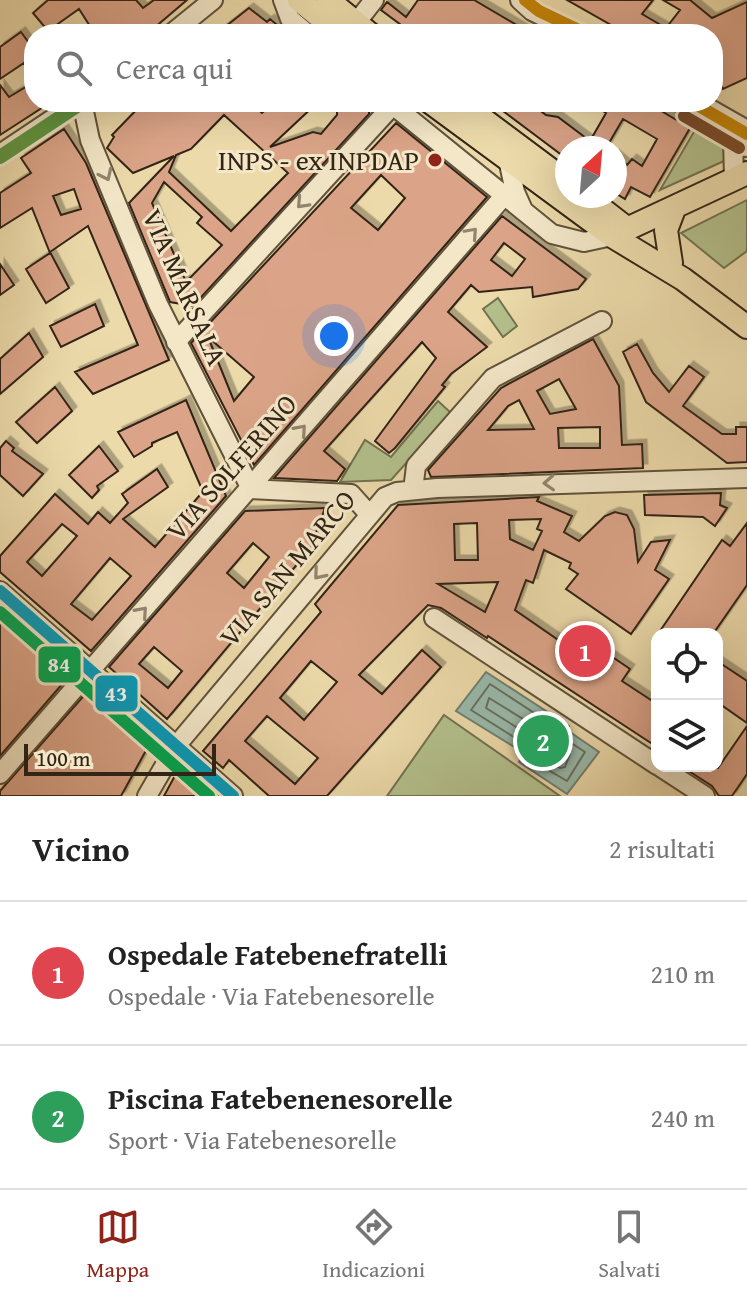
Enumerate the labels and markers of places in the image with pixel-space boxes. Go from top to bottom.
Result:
place label: INPS - ex INPDAP [218,139,419,180]
marker: INPS - ex INPDAP [426,151,444,169]
pin: 1 [559,621,611,681]
pin: 2 [517,711,569,771]

